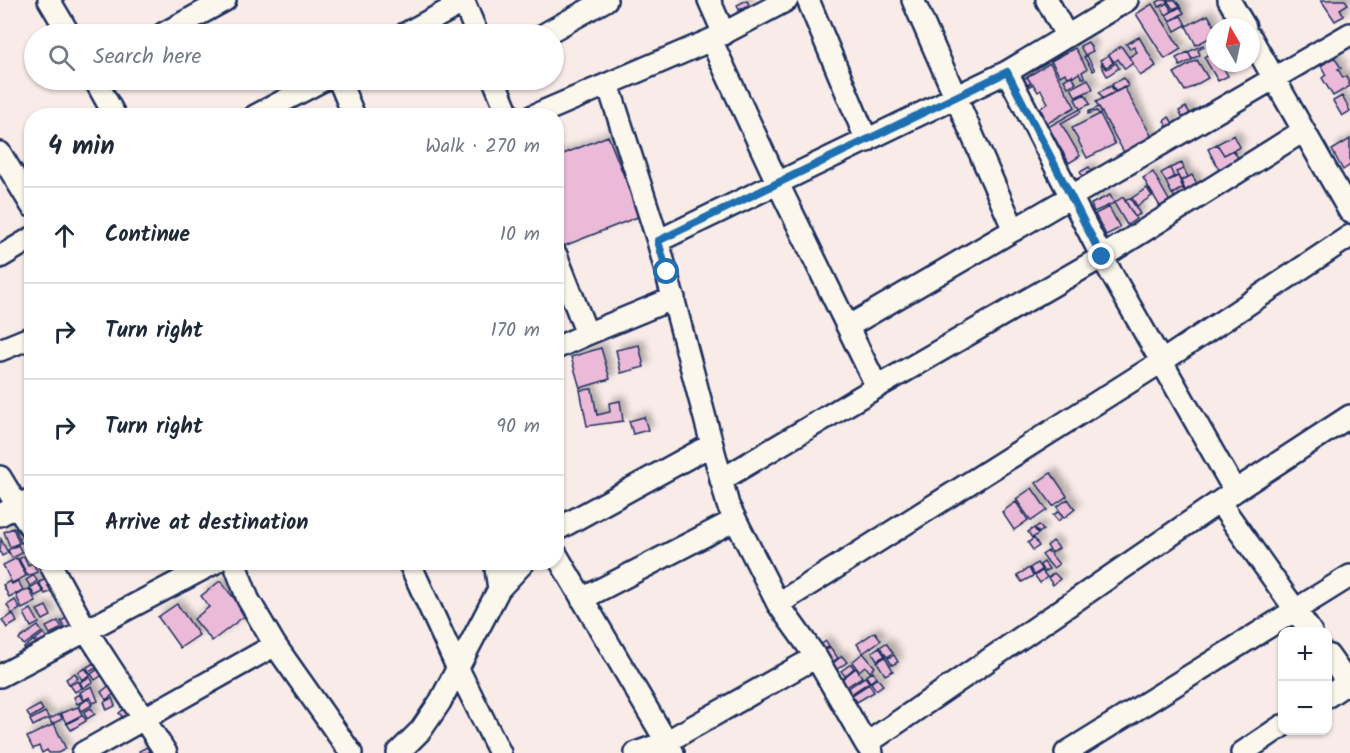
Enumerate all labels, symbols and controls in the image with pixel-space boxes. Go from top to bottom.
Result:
north arrow [1206,18,1260,72]
search box [24,24,564,90]
text: Search here [93,40,201,75]
icon: search [45,41,78,74]
text: 4 min [48,126,115,168]
text: Walk · 270 m [425,131,540,163]
text: Continue [105,218,190,253]
icon: ahead [48,219,81,252]
text: 10 m [500,219,540,251]
route end [1088,243,1114,269]
route start [653,258,679,284]
text: Turn right [105,314,203,349]
icon: right [48,315,81,348]
text: 170 m [491,315,540,347]
text: Turn right [105,410,203,445]
icon: right [48,411,81,444]
text: 90 m [496,411,540,443]
text: Arrive at destination [105,506,308,541]
icon: arrive [48,507,81,540]
map controls [1278,627,1332,735]
button: + [1278,627,1332,681]
button: − [1278,681,1332,735]

